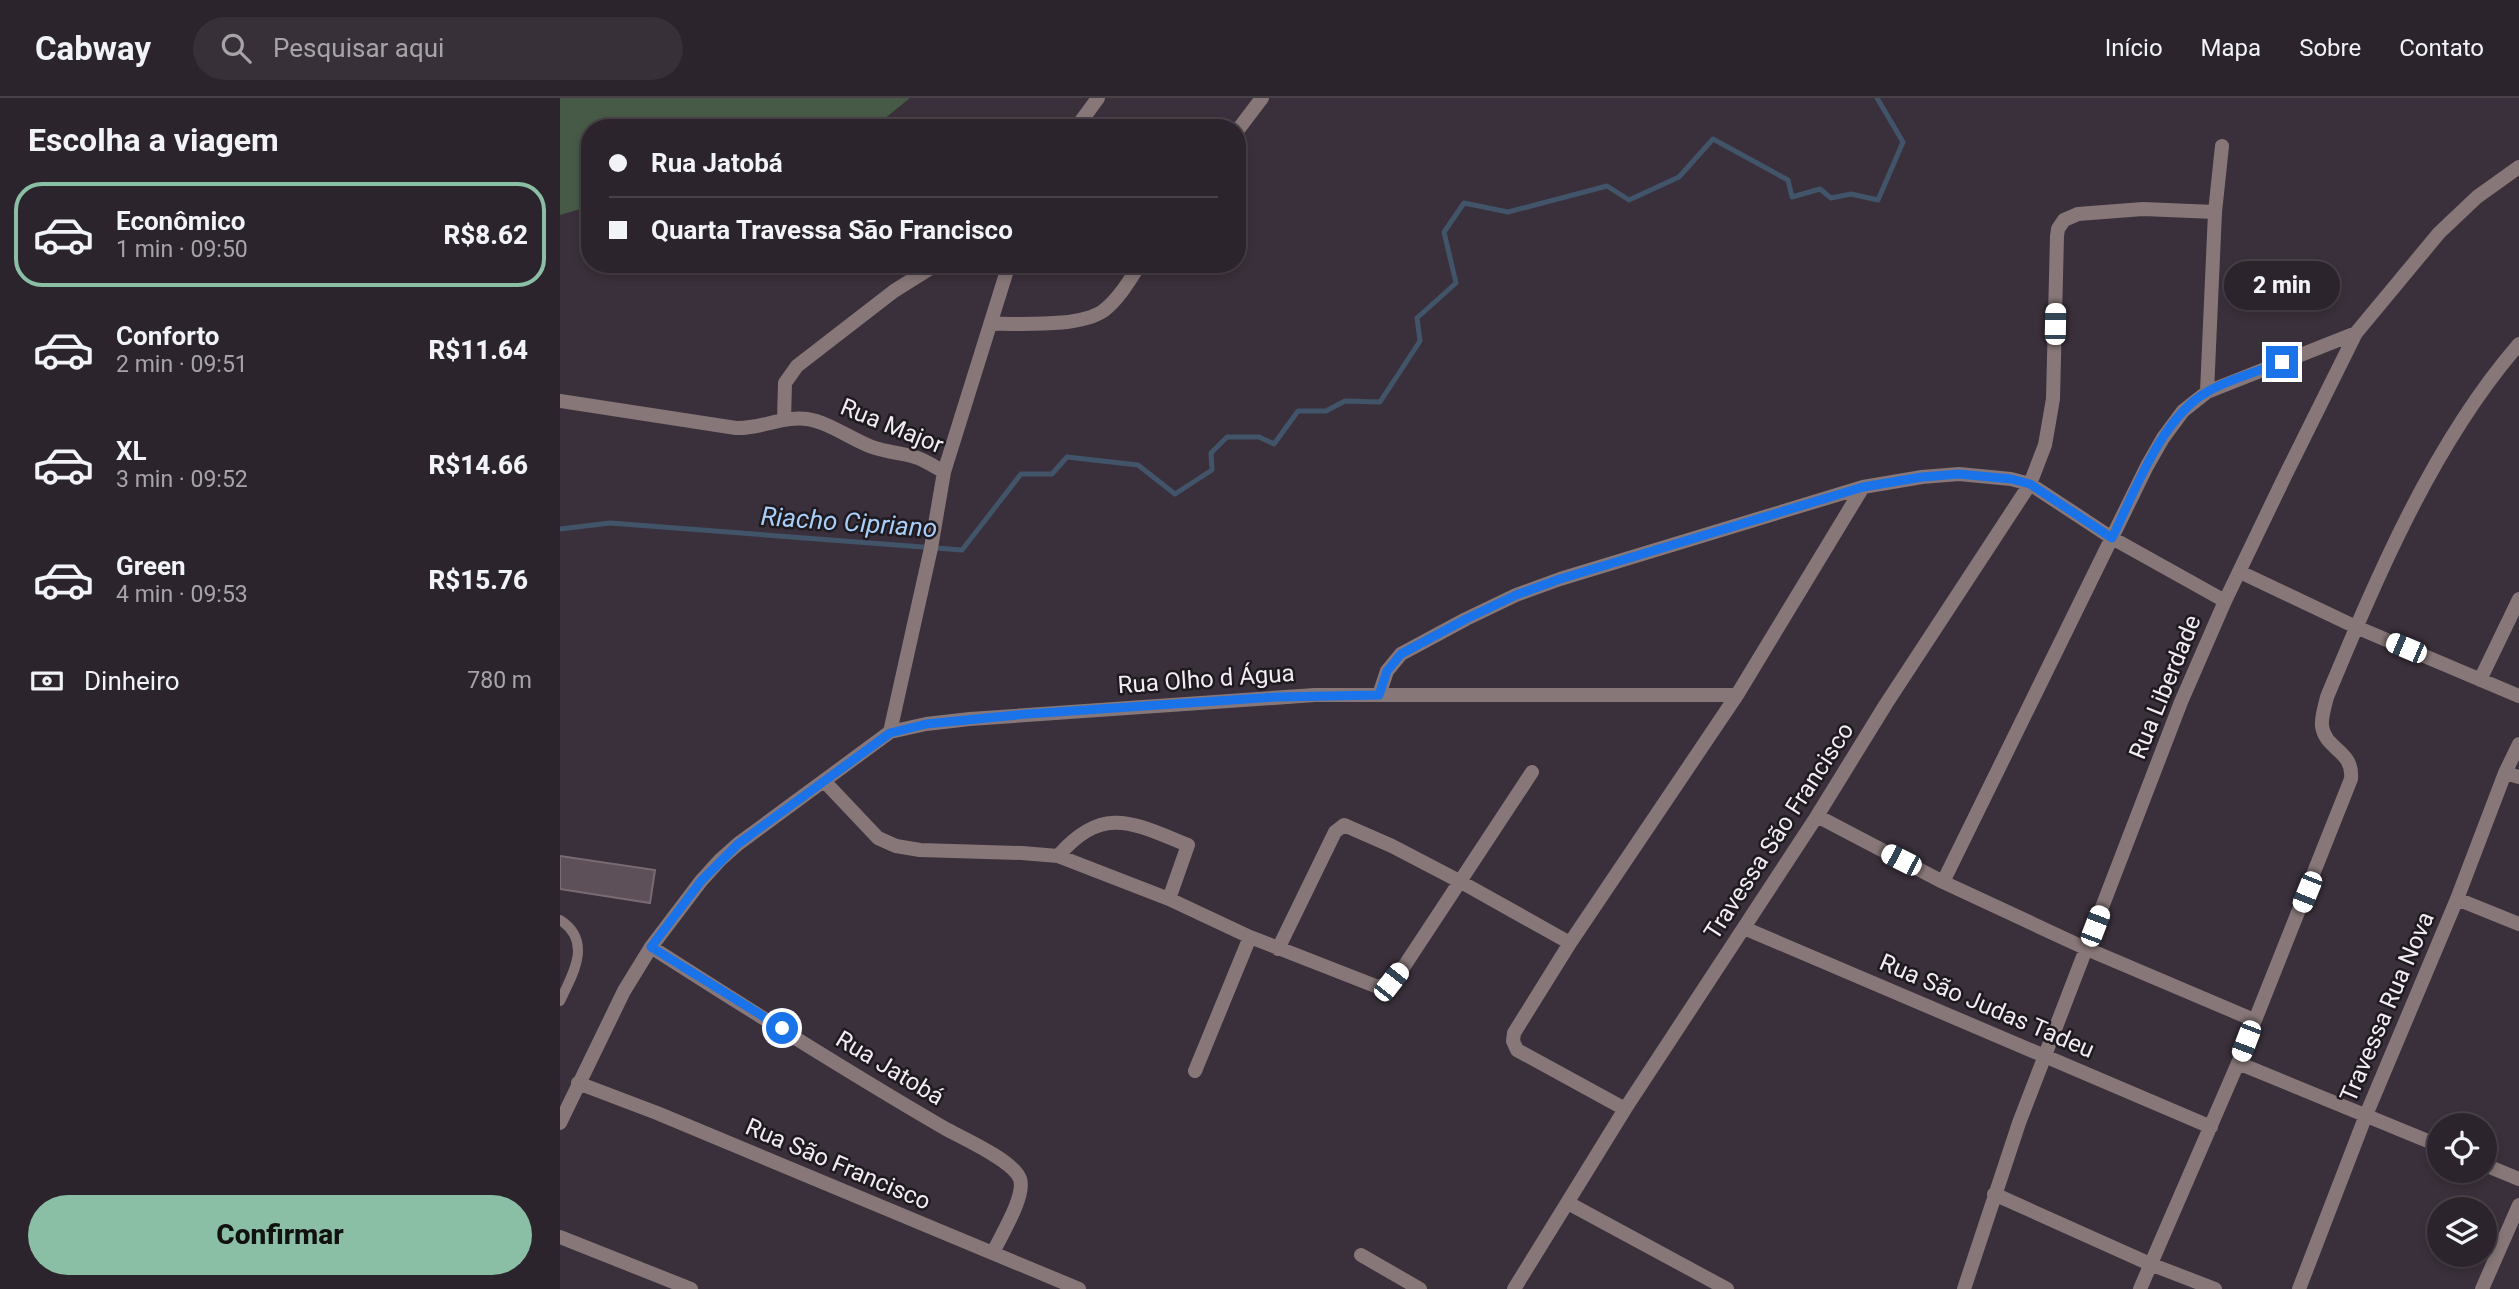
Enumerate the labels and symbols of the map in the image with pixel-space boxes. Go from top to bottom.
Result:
callout: 2 min [2224,260,2340,310]
car [2045,303,2066,345]
route end [2266,346,2298,378]
street label: Rua Major [836,393,948,459]
water label: Riacho Cipriano [760,501,938,543]
street label: Rua Liberdade [2123,611,2207,763]
car [2383,630,2430,666]
street label: Rua Olho d Água [1117,659,1295,699]
street label: Travessa São Francisco [1698,717,1860,945]
car [1878,841,1925,879]
car [2290,869,2325,915]
car [2078,903,2113,949]
street label: Travessa Rua Nova [2334,908,2440,1106]
street label: Rua São Judas Tadeu [1875,948,2099,1064]
car [1370,959,1413,1005]
route start [766,1012,798,1044]
car [2229,1018,2264,1064]
street label: Rua Jatobá [831,1025,949,1111]
street label: Rua São Francisco [741,1112,935,1216]

